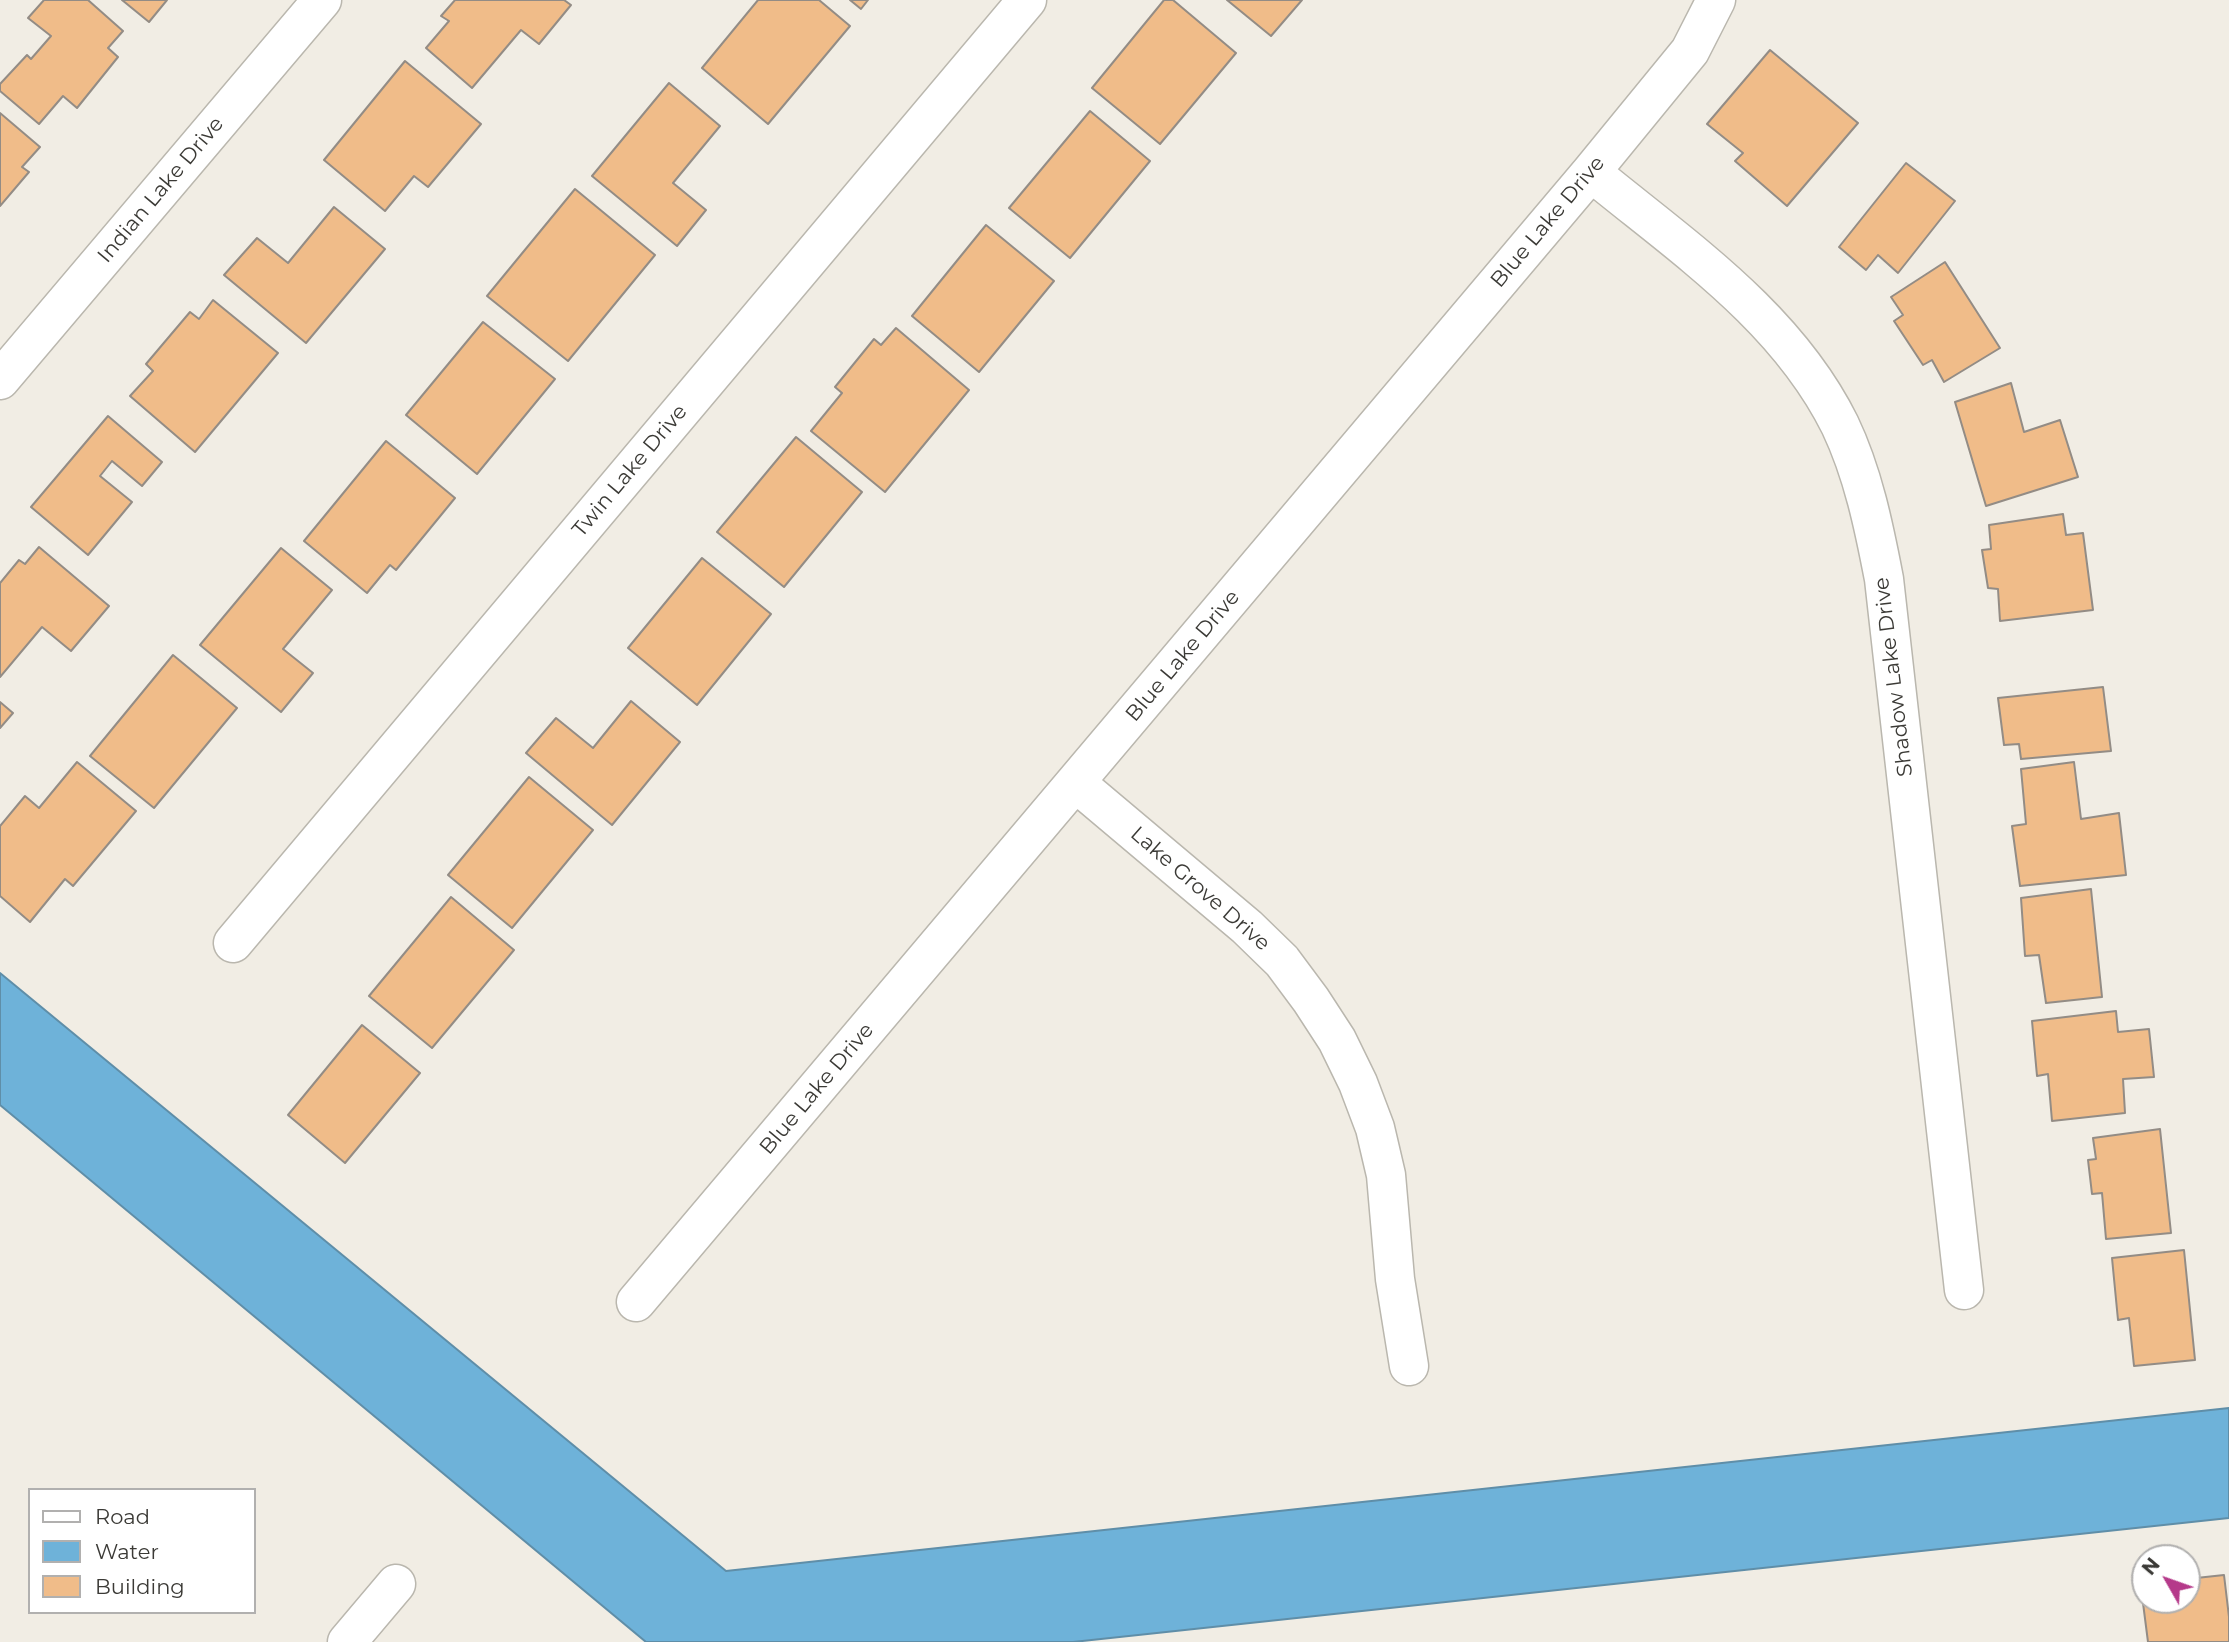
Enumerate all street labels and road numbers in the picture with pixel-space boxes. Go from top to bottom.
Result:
street label: Indian Lake Drive [93,112,229,268]
street label: Blue Lake Drive [1486,151,1610,293]
street label: Twin Lake Drive [567,400,693,542]
street label: Shadow Lake Drive [1869,576,1919,778]
street label: Blue Lake Drive [1121,585,1245,727]
street label: Lake Grove Drive [1125,822,1275,956]
street label: Blue Lake Drive [755,1018,879,1160]

